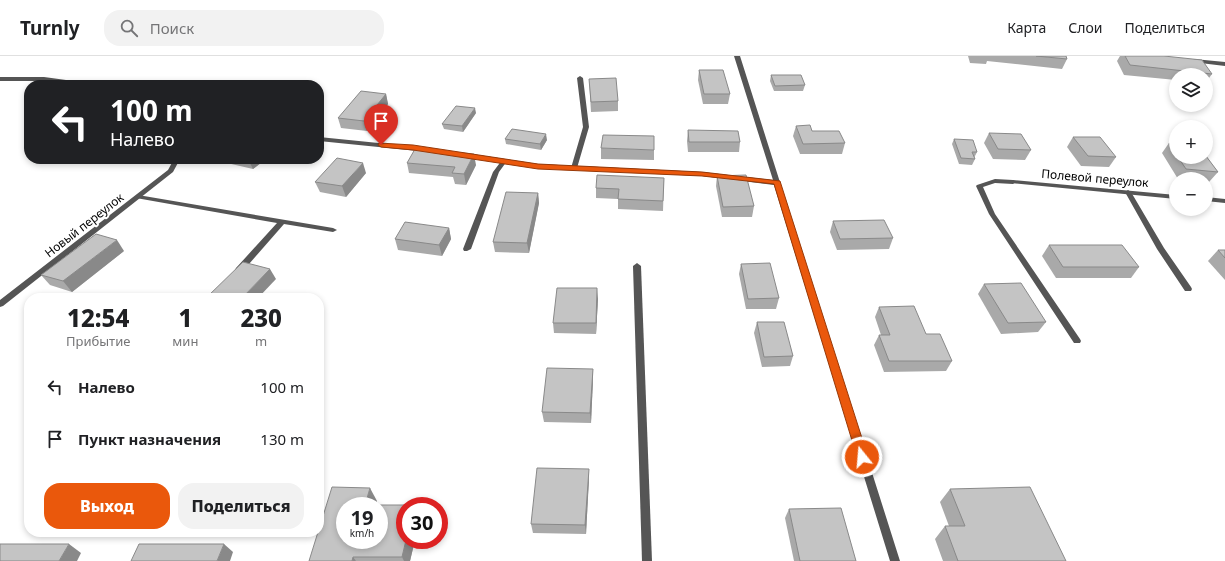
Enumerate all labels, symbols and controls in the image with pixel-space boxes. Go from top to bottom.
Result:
search box [104,10,384,46]
text: Turnly [20,15,80,41]
icon: search [118,17,140,39]
text: Поиск [150,18,194,38]
text: Карта [1007,18,1046,37]
text: Слои [1068,18,1102,37]
text: Поделиться [1124,18,1205,37]
map controls [1169,68,1213,216]
button: layers [1169,68,1213,112]
text: 100 m [110,91,193,129]
icon: left [44,96,96,148]
pin [364,104,398,145]
icon: arrive [370,110,392,132]
button: + [1169,120,1213,164]
text: Налево [110,127,175,151]
street label: Полевой переулок [1041,165,1150,191]
button: − [1169,172,1213,216]
street label: Новый переулок [41,188,128,261]
text: 12:54 [67,301,129,334]
text: 1 [178,301,192,334]
text: 230 [240,301,282,334]
text: Прибытие [66,332,130,350]
text: мин [172,332,198,350]
text: m [255,332,267,350]
icon: left [44,376,66,398]
text: Налево [78,377,135,397]
text: 100 m [260,377,304,397]
icon: arrive [44,428,66,450]
text: Пункт назначения [78,429,221,449]
text: 130 m [260,429,304,449]
position arrow [841,436,883,478]
button: Выход [44,483,170,529]
button: Поделиться [178,483,304,529]
speed limit sign: 30 [396,497,448,549]
text: 19 [351,504,373,531]
text: km/h [350,526,374,540]

